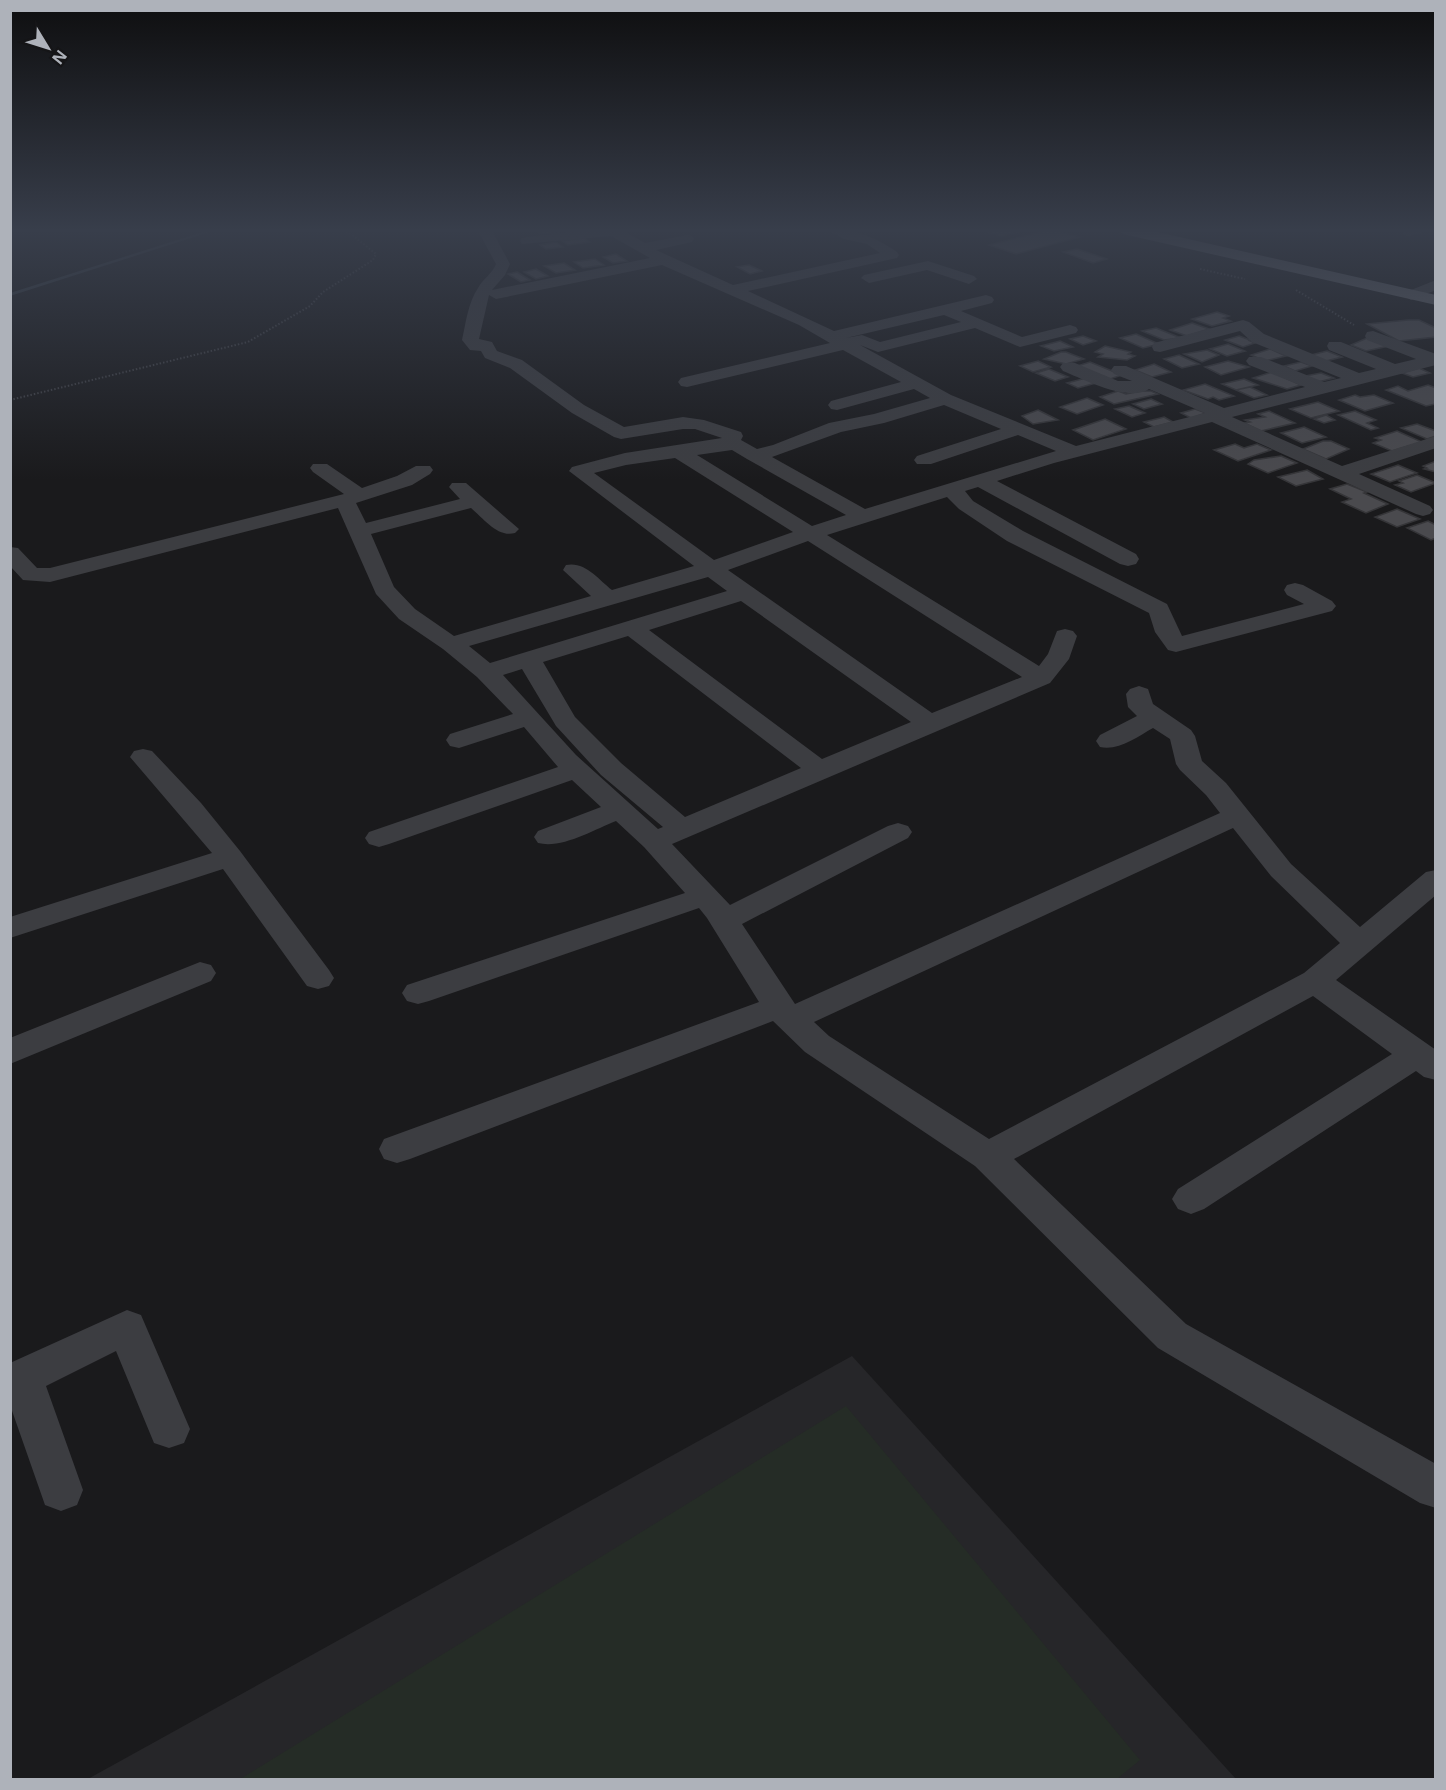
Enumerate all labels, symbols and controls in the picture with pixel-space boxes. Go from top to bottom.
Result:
north arrow [18,18,78,78]
text: N [47,45,72,69]

